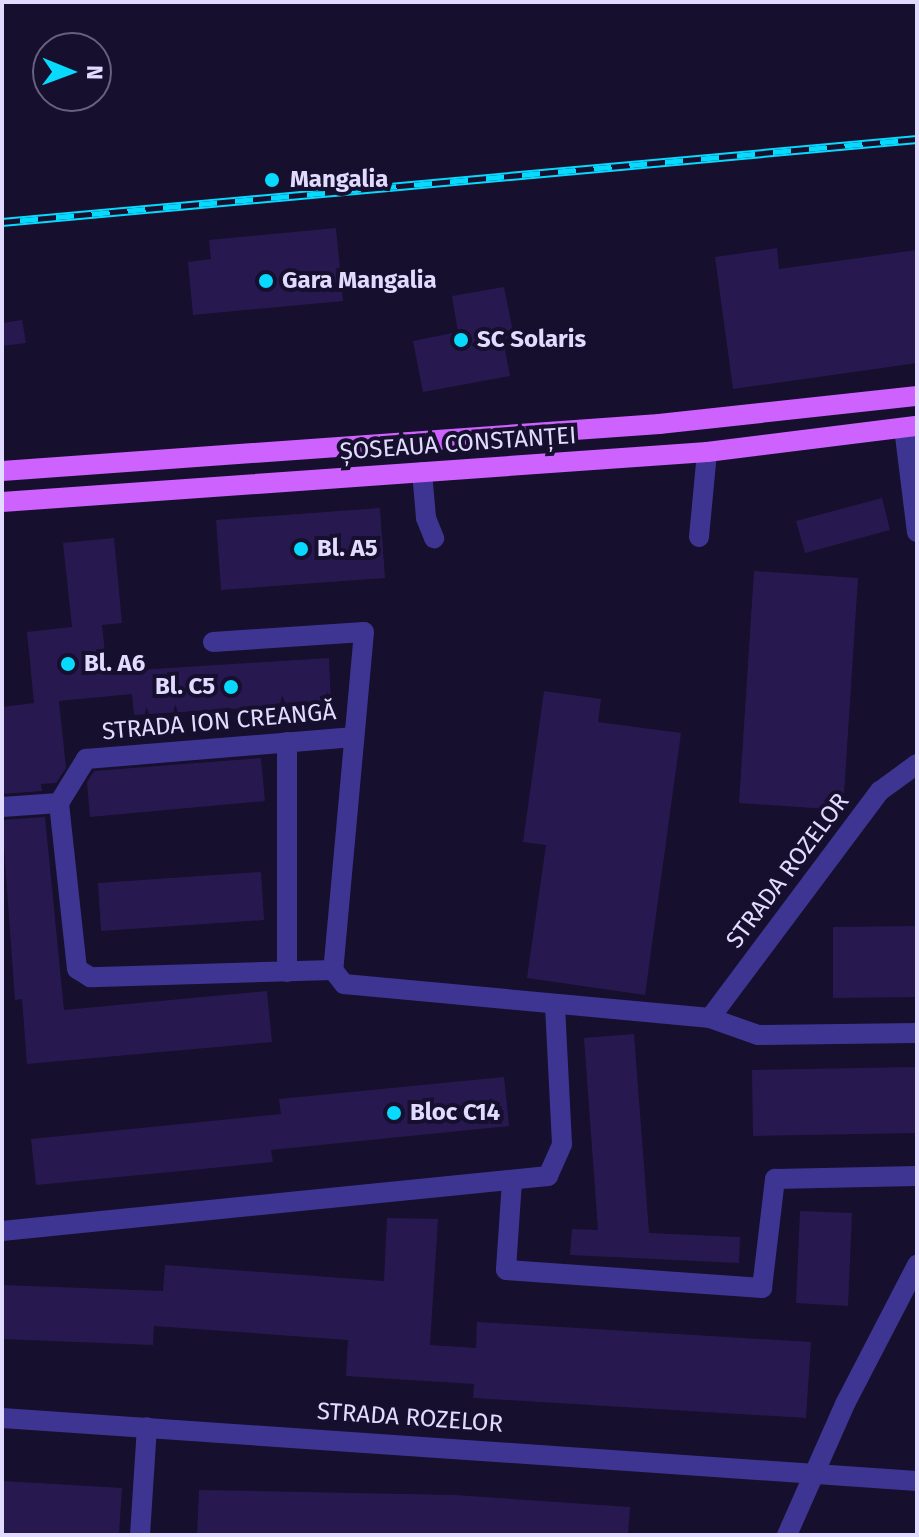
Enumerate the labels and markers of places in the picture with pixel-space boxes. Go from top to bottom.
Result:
place label: Mangalia [290,166,388,194]
marker: Mangalia [261,169,283,191]
place label: Gara Mangalia [282,267,437,295]
marker: Gara Mangalia [257,272,275,290]
place label: SC Solaris [477,326,586,354]
marker: SC Solaris [452,331,470,349]
place label: Bl. A5 [317,535,378,563]
marker: Bl. A5 [292,540,310,558]
place label: Bl. A6 [84,650,145,678]
marker: Bl. A6 [59,655,77,673]
place label: Bl. C5 [155,673,215,701]
marker: Bl. C5 [222,678,240,696]
place label: Bloc C14 [410,1099,500,1127]
marker: Bloc C14 [385,1104,403,1122]

